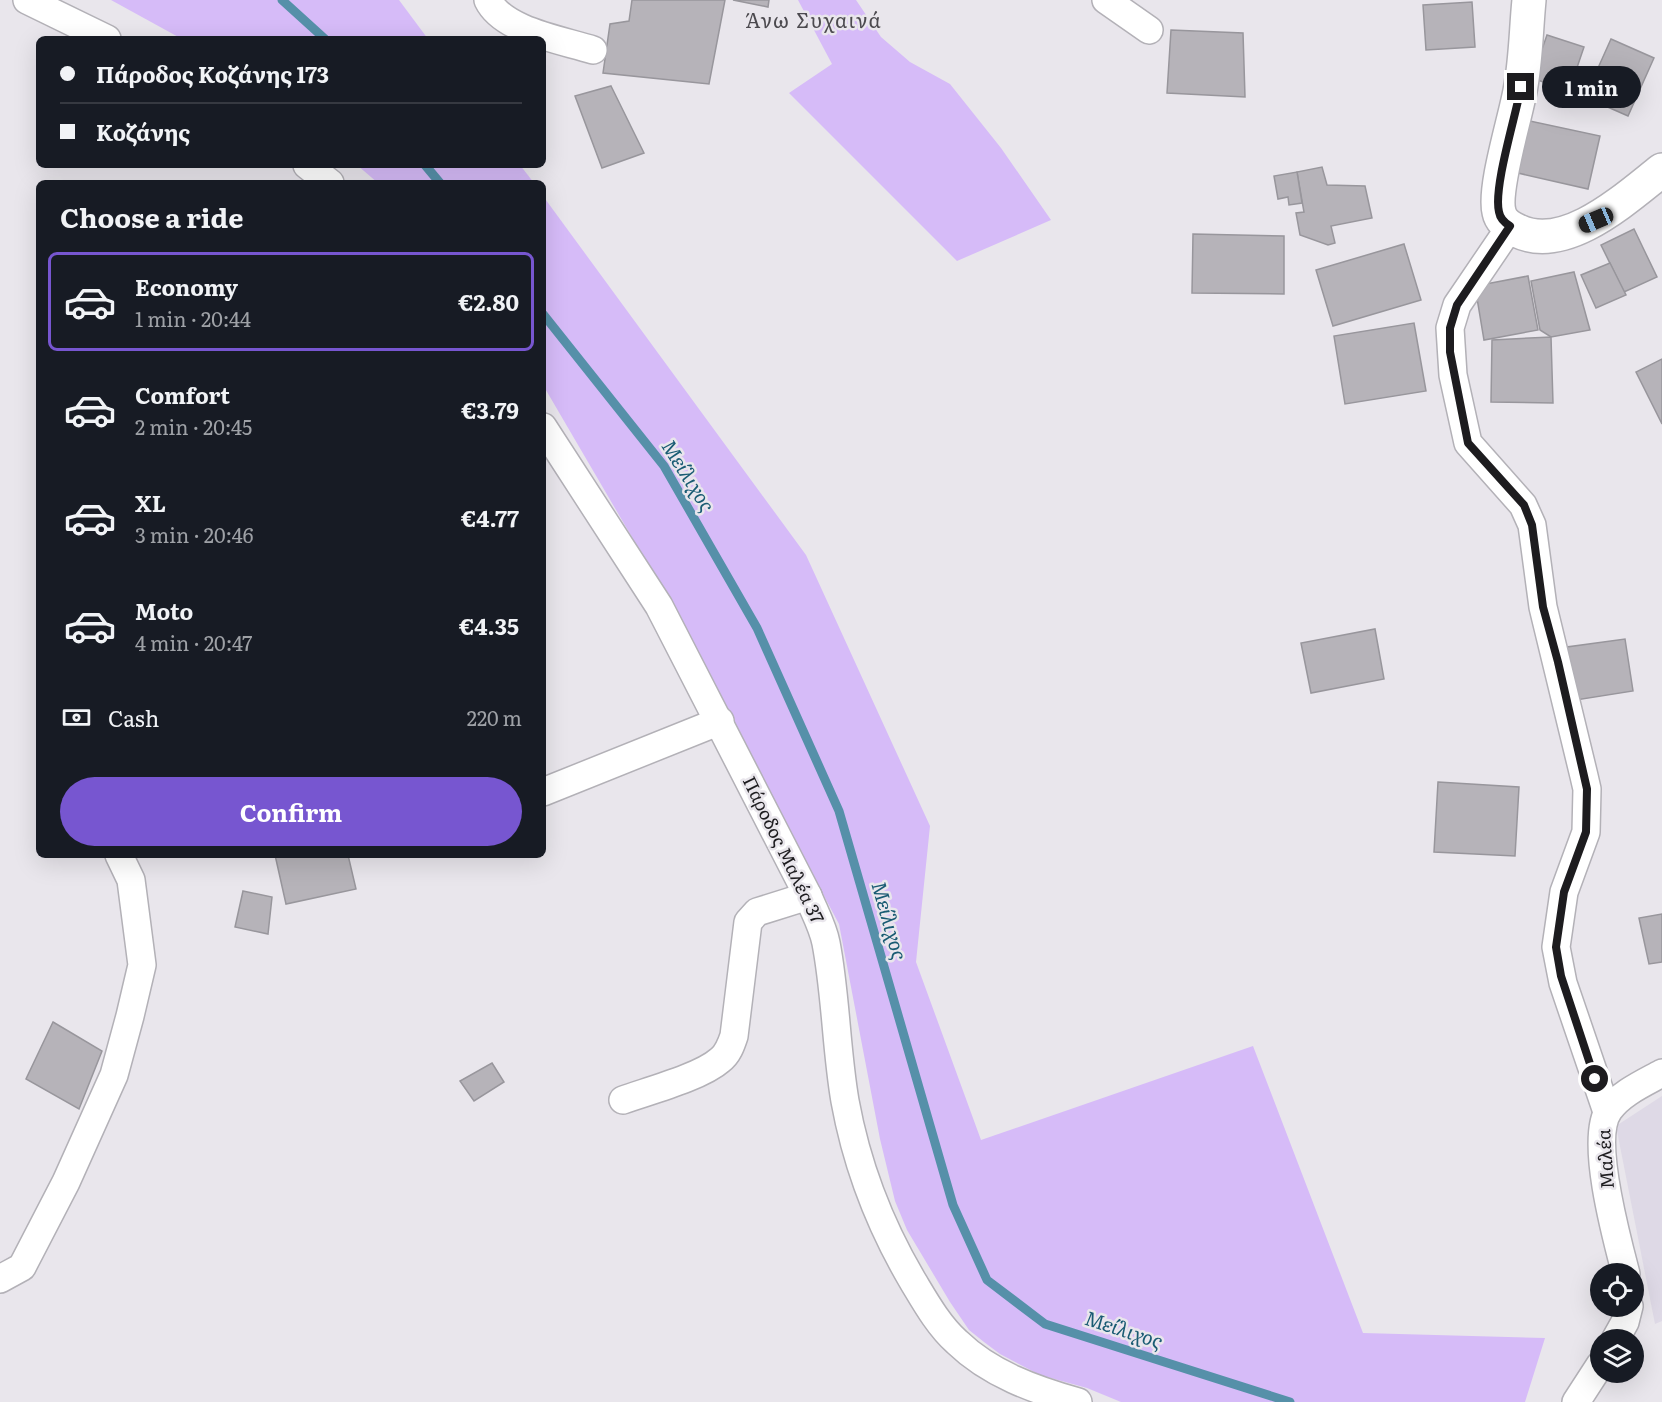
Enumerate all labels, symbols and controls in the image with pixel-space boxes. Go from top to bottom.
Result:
district label: Άνω Συχαινά [746,4,882,34]
text: Πάροδος Κοζάνης 173 [96,57,329,90]
callout: 1 min [1542,66,1641,108]
text: 1 min [1565,72,1618,102]
route end [1507,73,1534,100]
text: Κοζάνης [96,115,190,148]
text: Choose a ride [60,196,243,236]
car [1576,205,1616,235]
text: Economy [135,270,238,303]
icon: car [63,275,117,329]
text: €2.80 [458,285,519,318]
text: 1 min · 20:44 [135,303,251,333]
text: Comfort [135,378,230,411]
icon: car [63,383,117,437]
text: €3.79 [461,393,519,426]
text: 2 min · 20:45 [135,411,252,441]
water label: Μείλιχος [656,433,724,517]
text: XL [135,486,166,519]
icon: car [63,491,117,545]
text: €4.77 [461,501,519,534]
text: 3 min · 20:46 [135,519,254,549]
text: Moto [135,594,193,627]
icon: car [63,599,117,653]
text: €4.35 [459,609,519,642]
text: 4 min · 20:47 [135,627,252,657]
icon: cash [60,701,93,734]
text: Cash [108,701,159,734]
text: 220 m [467,702,522,732]
street label: Πάροδος Μαλέα 37 [737,771,832,928]
button: Confirm [60,777,522,846]
water label: Μείλιχος [865,878,916,963]
route start [1581,1065,1608,1092]
street label: Μαλέα [1589,1128,1620,1190]
map controls [1590,1263,1644,1383]
button: locate [1590,1263,1644,1317]
water label: Μείλιχος [1082,1301,1167,1355]
button: layers [1590,1329,1644,1383]

